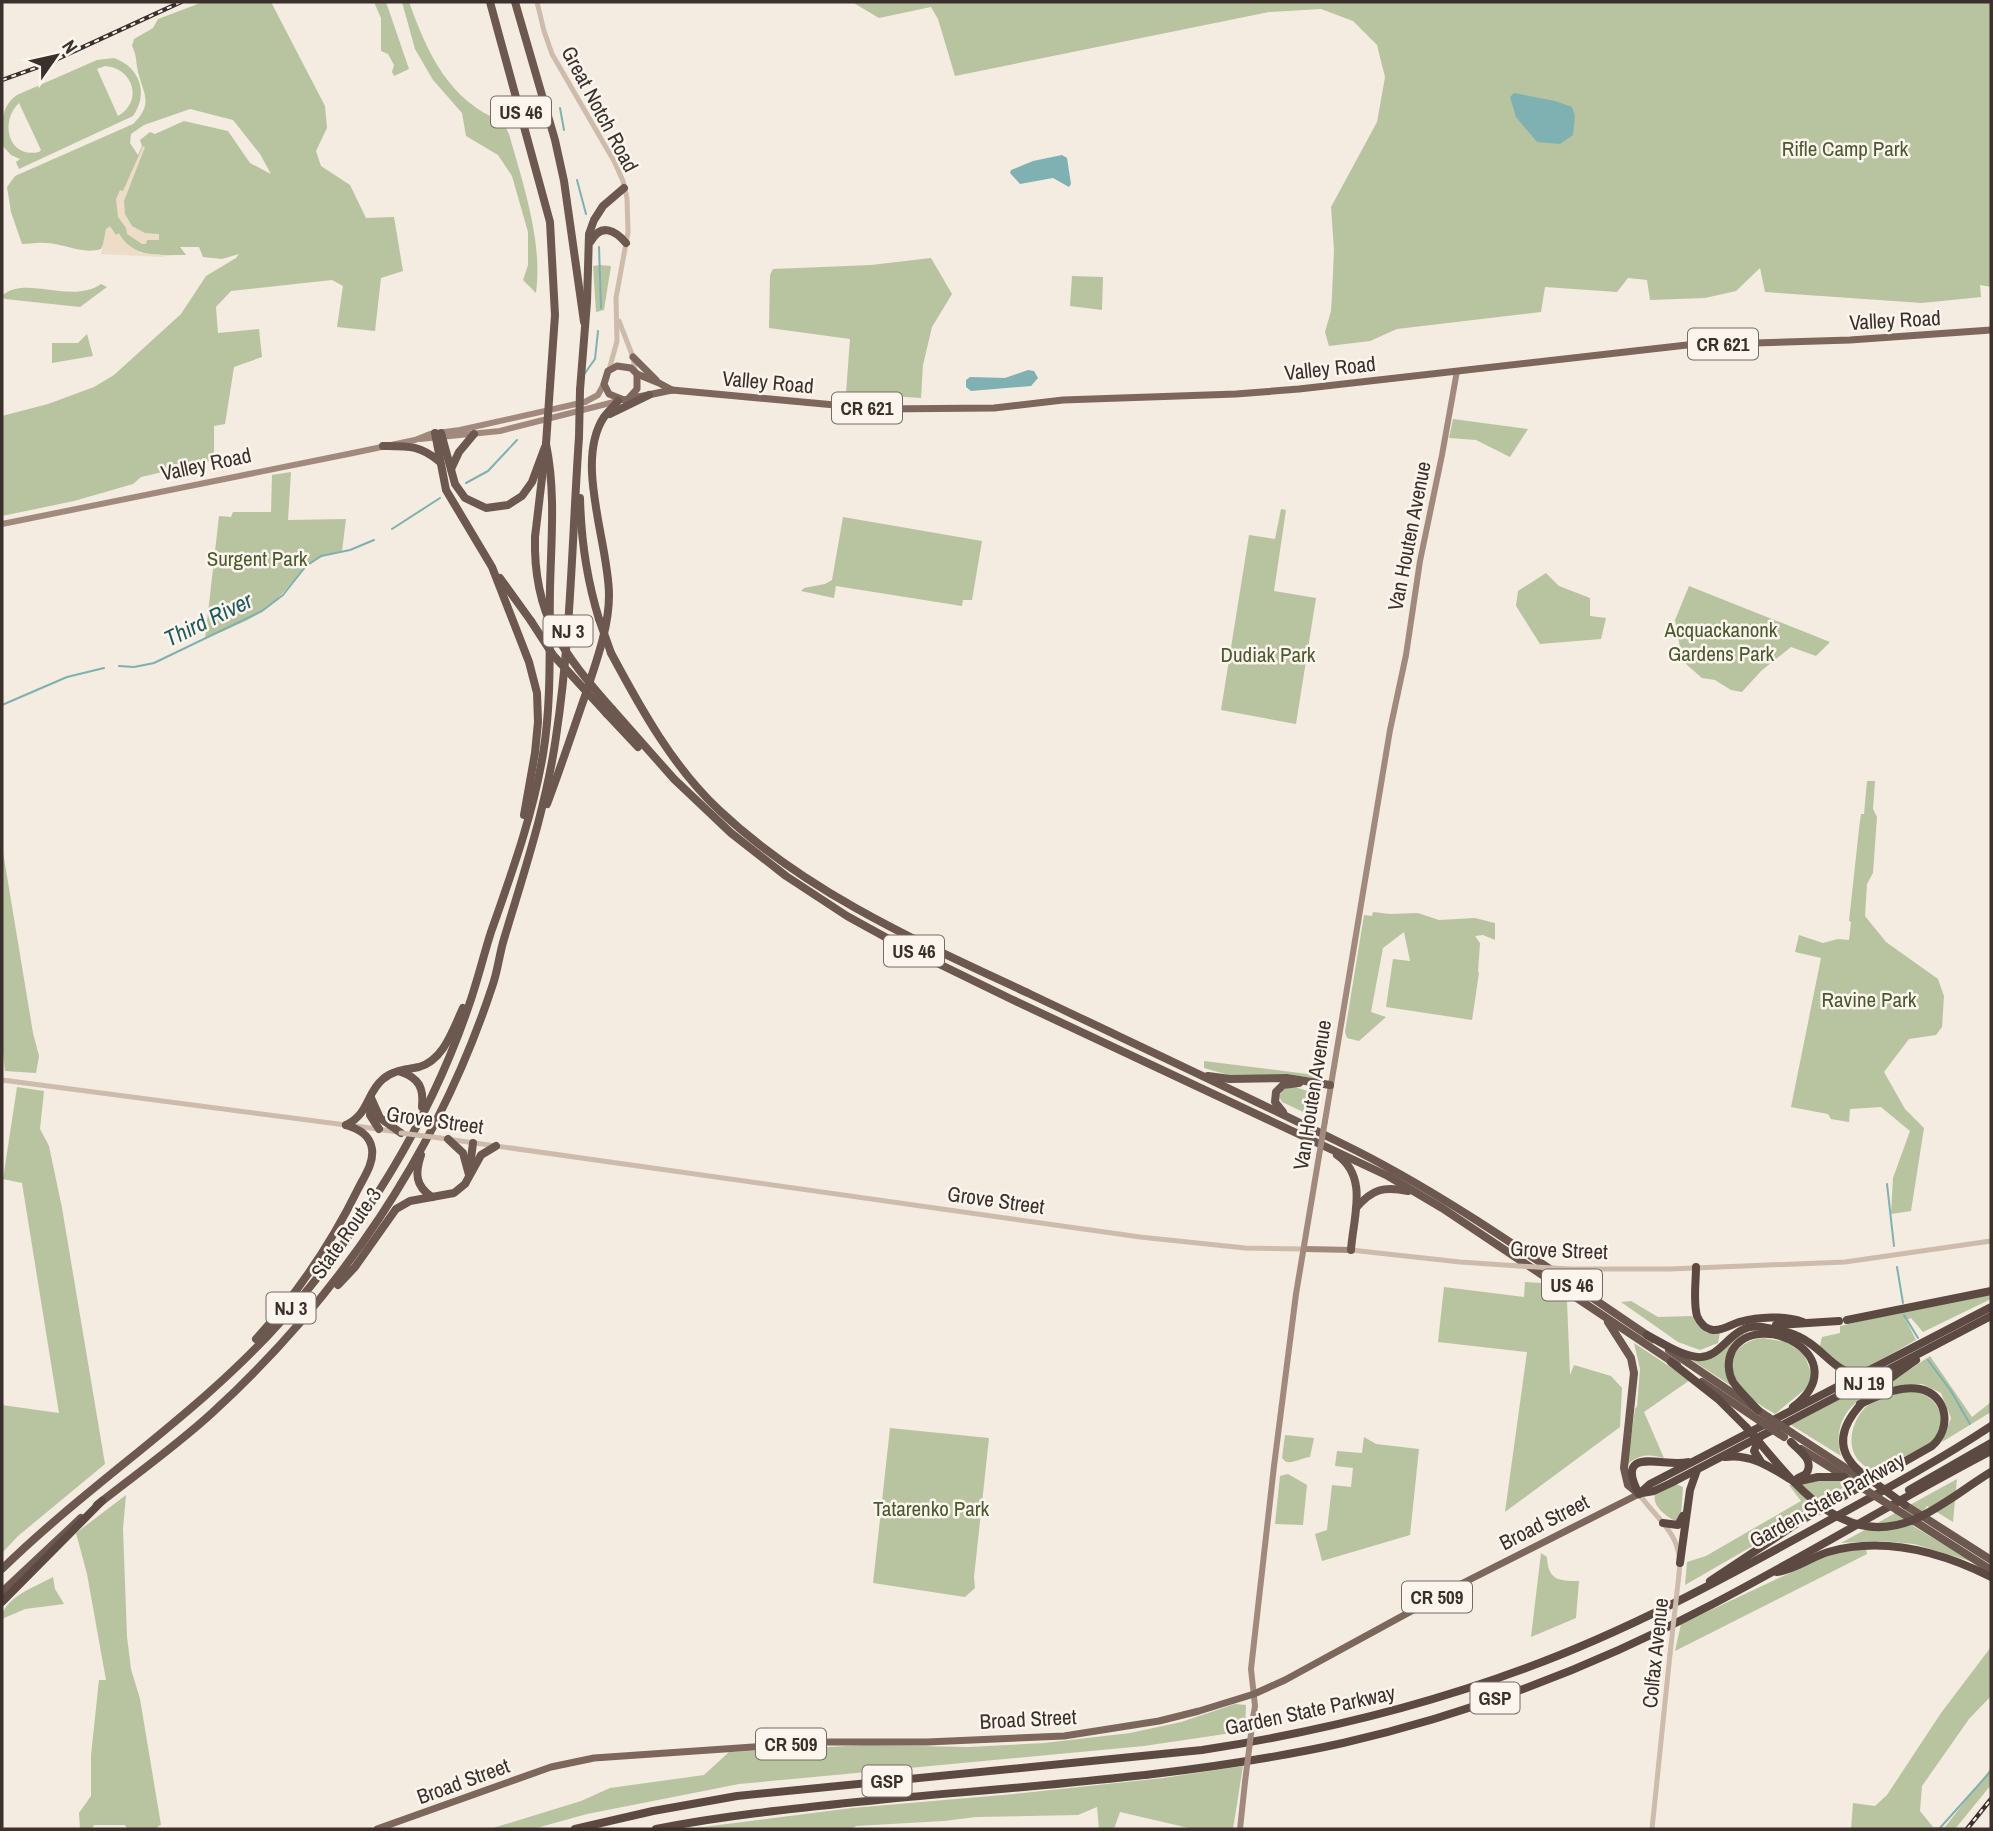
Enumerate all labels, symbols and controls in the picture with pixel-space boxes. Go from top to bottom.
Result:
north arrow [21,21,91,91]
text: N [56,35,84,58]
street label: Great Notch Road [555,41,645,177]
road number: US 46 [491,96,551,128]
park label: Rifle Camp Park [1782,134,1909,163]
street label: Valley Road [1849,303,1941,337]
road number: CR 621 [1688,328,1758,360]
street label: Valley Road [1283,349,1377,387]
street label: Valley Road [721,364,815,400]
road number: CR 621 [832,392,902,424]
street label: Valley Road [158,440,254,488]
street label: Van Houten Avenue [1380,459,1438,613]
park label: Surgent Park [207,544,308,573]
water label: Third River [159,584,258,654]
park label: Acquackanonk Gardens Park [1664,615,1778,668]
road number: NJ 3 [544,616,592,646]
park label: Dudiak Park [1221,640,1316,669]
road number: US 46 [884,936,944,967]
park label: Ravine Park [1822,985,1917,1014]
street label: Van Houten Avenue [1286,1018,1338,1172]
street label: Grove Street [385,1099,486,1141]
street label: Grove Street [946,1179,1047,1221]
street label: State Route 3 [304,1182,388,1284]
street label: Grove Street [1510,1234,1608,1266]
road number: US 46 [1542,1270,1602,1301]
road number: NJ 3 [266,1292,316,1324]
road number: NJ 19 [1836,1368,1892,1399]
street label: Garden State Parkway [1744,1445,1910,1555]
street label: Broad Street [1494,1487,1594,1557]
park label: Tatarenko Park [873,1494,989,1523]
road number: CR 509 [1402,1582,1472,1612]
street label: Colfax Avenue [1635,1596,1675,1710]
street label: Garden State Parkway [1222,1678,1398,1742]
road number: GSP [1470,1682,1520,1714]
street label: Broad Street [979,1702,1077,1736]
road number: CR 509 [756,1728,826,1760]
street label: Broad Street [413,1751,514,1811]
road number: GSP [862,1765,912,1796]

